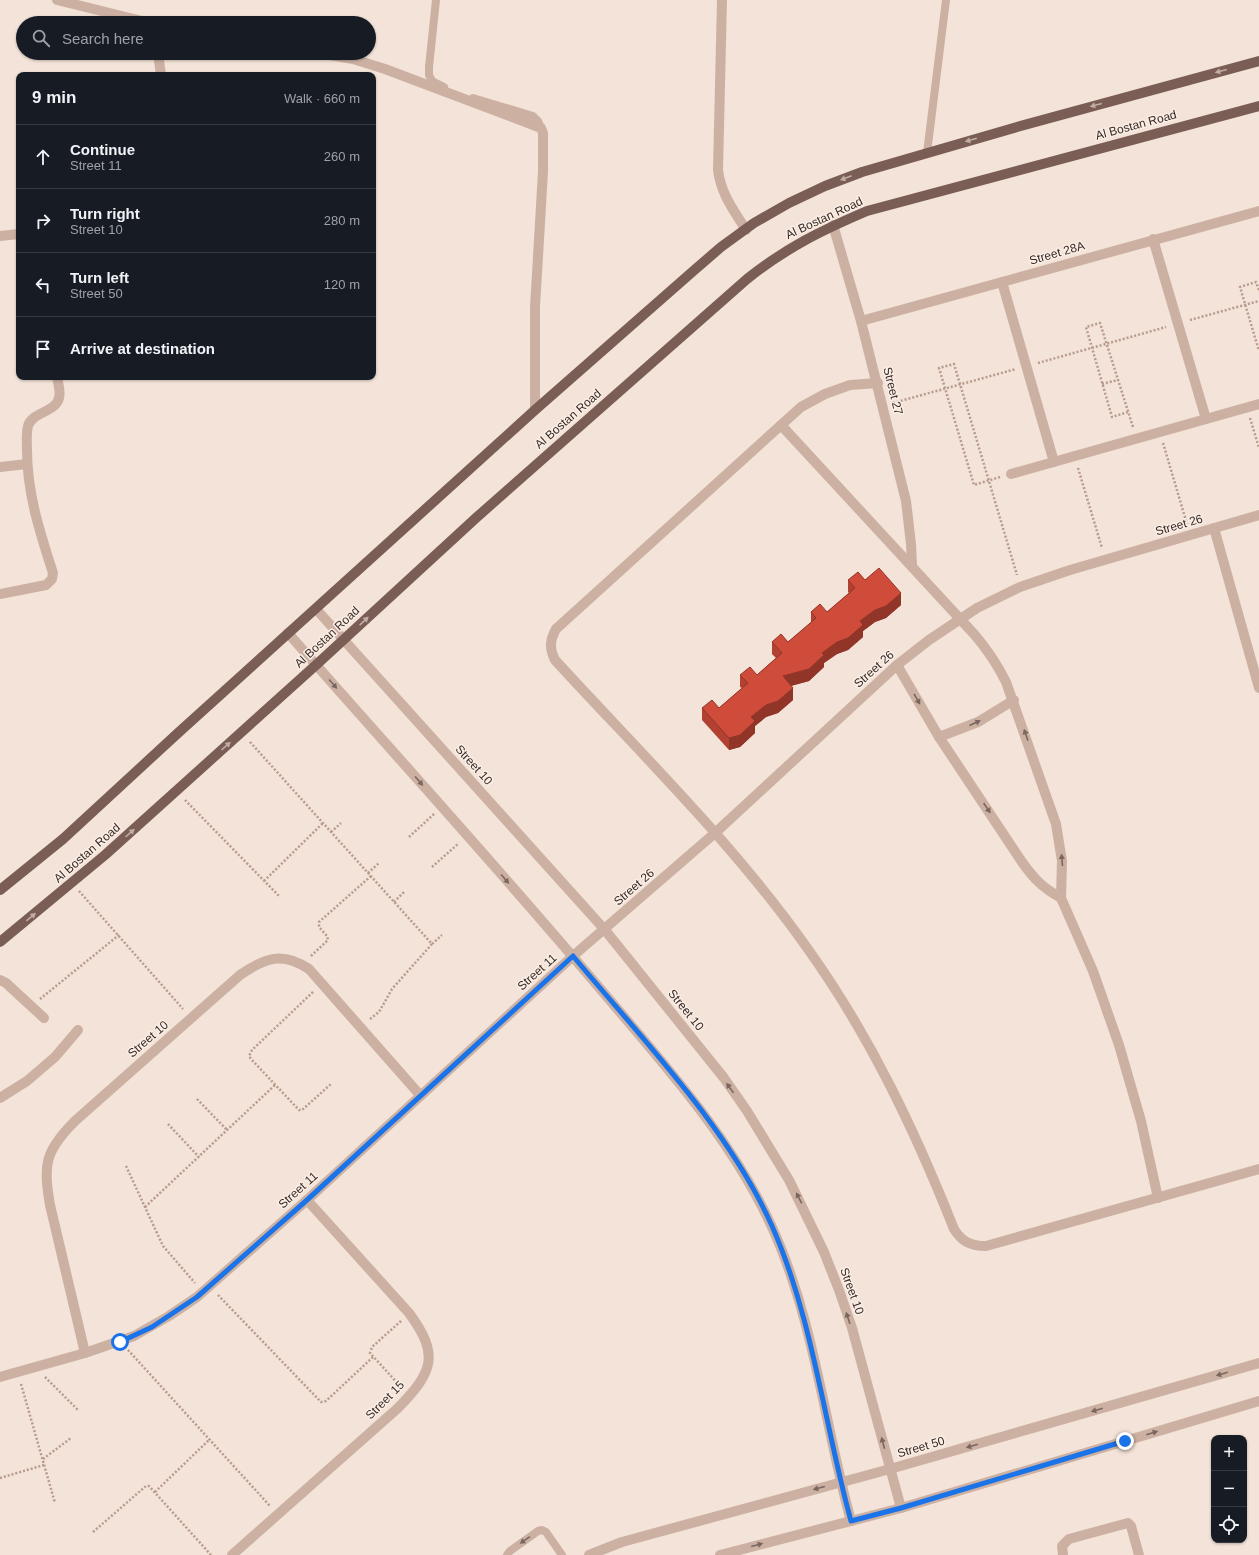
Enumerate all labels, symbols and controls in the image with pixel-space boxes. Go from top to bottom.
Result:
search box [16,16,376,60]
icon: search [30,27,52,49]
text: Search here [62,30,144,47]
one-way arrow [1215,68,1227,74]
text: 9 min [32,88,76,107]
text: Walk · 660 m [284,91,360,106]
one-way arrow [1090,103,1102,109]
street label: Al Bostan Road [1094,107,1178,143]
one-way arrow [965,137,977,143]
text: Continue [70,141,135,158]
icon: ahead [32,146,54,168]
text: 260 m [324,149,360,164]
text: Street 11 [70,158,122,173]
one-way arrow [840,175,852,181]
street label: Al Bostan Road [783,194,865,242]
text: Turn right [70,205,140,222]
icon: right [32,210,54,232]
text: 280 m [324,213,360,228]
text: Street 10 [70,222,123,237]
street label: Street 28A [1028,238,1086,268]
text: Turn left [70,269,129,286]
icon: left [32,274,54,296]
text: 120 m [324,277,360,292]
text: Street 50 [70,286,123,301]
icon: arrive [32,338,54,360]
text: Arrive at destination [70,340,215,357]
street label: Street 27 [880,366,906,417]
street label: Al Bostan Road [532,386,604,452]
street label: Street 26 [1154,511,1205,538]
street label: Al Bostan Road [292,603,362,671]
one-way arrow [359,616,369,626]
street label: Street 26 [851,647,897,690]
one-way arrow [328,678,337,689]
one-way arrow [913,693,920,705]
one-way arrow [969,720,981,726]
one-way arrow [1022,729,1028,741]
one-way arrow [221,741,231,751]
street label: Street 10 [453,742,496,788]
one-way arrow [414,776,423,786]
one-way arrow [983,803,990,814]
street label: Al Bostan Road [51,820,123,886]
one-way arrow [124,829,135,838]
one-way arrow [1058,853,1065,866]
street label: Street 26 [611,866,657,908]
one-way arrow [500,873,509,884]
one-way arrow [25,913,36,922]
street label: Street 11 [515,951,560,993]
street label: Street 10 [665,987,707,1034]
street label: Street 10 [125,1018,171,1060]
one-way arrow [726,1082,734,1093]
street label: Street 11 [276,1169,321,1211]
one-way arrow [795,1192,802,1204]
street label: Street 10 [837,1266,867,1317]
one-way arrow [845,1311,851,1323]
route start [111,1333,129,1351]
one-way arrow [1215,1371,1227,1377]
street label: Street 15 [363,1378,407,1422]
one-way arrow [1090,1407,1102,1413]
one-way arrow [1146,1430,1158,1436]
route end [1116,1432,1134,1450]
street label: Street 50 [896,1433,947,1460]
map controls [1211,1435,1247,1543]
button: + [1211,1435,1247,1471]
one-way arrow [880,1437,886,1449]
one-way arrow [965,1443,977,1449]
button: − [1211,1471,1247,1507]
one-way arrow [813,1486,826,1492]
button: locate [1211,1507,1247,1543]
one-way arrow [520,1536,531,1544]
one-way arrow [752,1542,764,1548]

